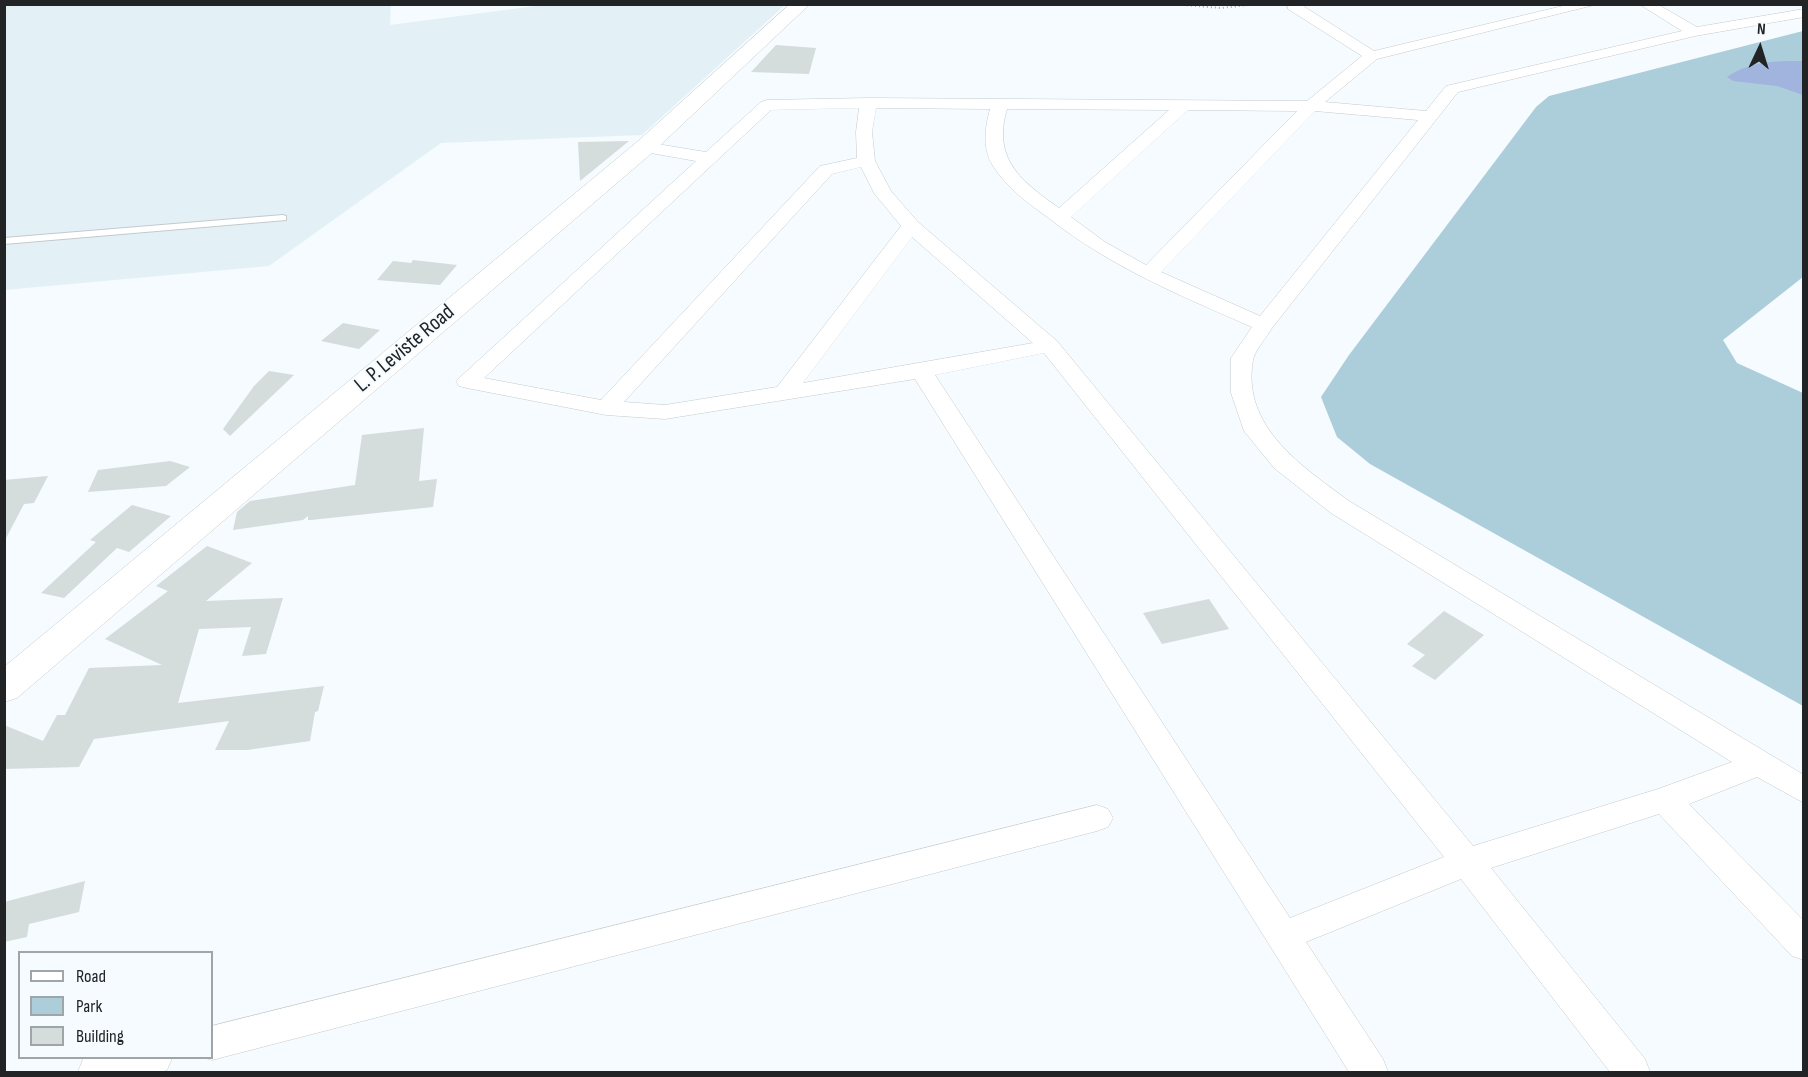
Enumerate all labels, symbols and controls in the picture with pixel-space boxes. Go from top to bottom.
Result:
north arrow [1730,18,1790,78]
text: N [1756,20,1766,39]
street label: L. P. Leviste Road [350,300,460,398]
legend [18,951,213,1059]
text: Road [76,966,106,987]
text: Park [76,996,102,1017]
text: Building [76,1026,124,1047]

